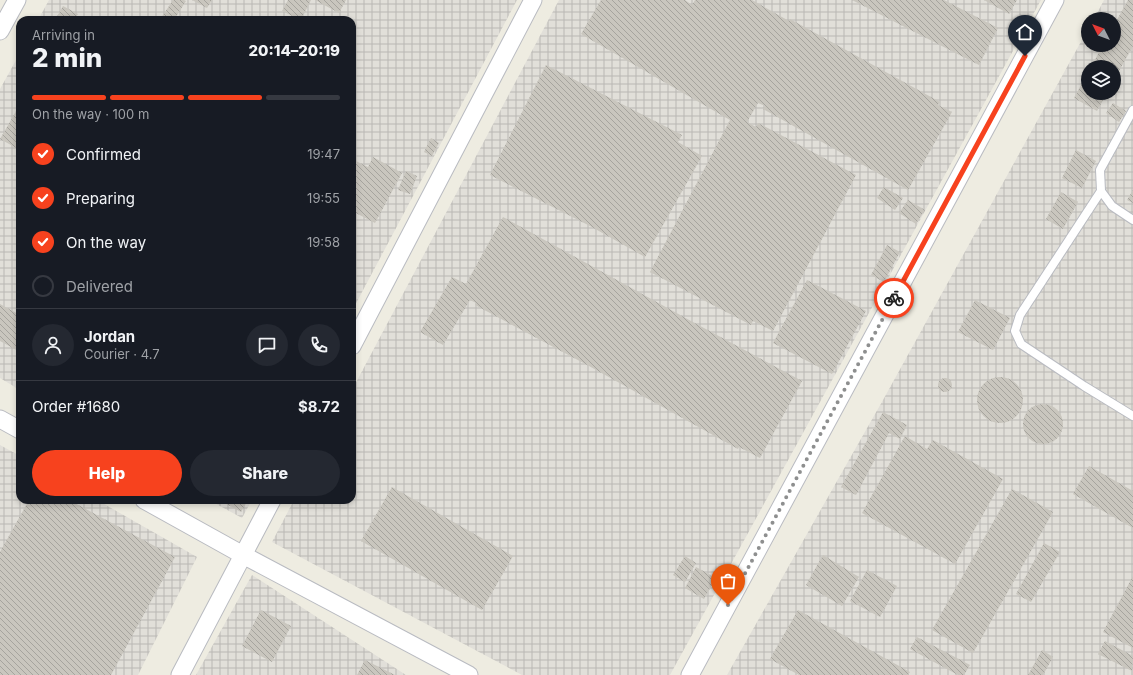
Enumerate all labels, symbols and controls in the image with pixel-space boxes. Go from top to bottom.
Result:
north arrow [1081,12,1121,52]
map controls [1081,12,1121,100]
pin [1008,15,1042,56]
icon: home [1014,21,1036,43]
text: Arriving in [32,27,95,43]
text: 20:14–20:19 [249,41,340,60]
text: 2 min [32,42,102,73]
button: layers [1081,60,1121,100]
text: On the way · 100 m [32,106,149,122]
icon: check [32,143,54,165]
text: Confirmed [66,145,141,164]
text: 19:47 [307,146,340,162]
icon: check [32,187,54,209]
text: Preparing [66,189,135,208]
text: 19:55 [307,190,340,206]
icon: check [32,231,54,253]
text: On the way [66,233,146,252]
text: 19:58 [307,234,340,250]
text: Delivered [66,277,133,296]
courier [874,278,914,318]
icon: bike [883,287,905,309]
button: person [32,324,74,366]
button: chat [246,324,288,366]
button: phone [298,324,340,366]
text: Jordan [84,327,135,346]
text: Courier · 4.7 [84,346,160,362]
text: Order #1680 [32,397,120,416]
text: $8.72 [298,397,340,416]
button: Help [32,450,182,496]
button: Share [190,450,340,496]
pin [711,564,745,605]
icon: bag [717,570,739,592]

